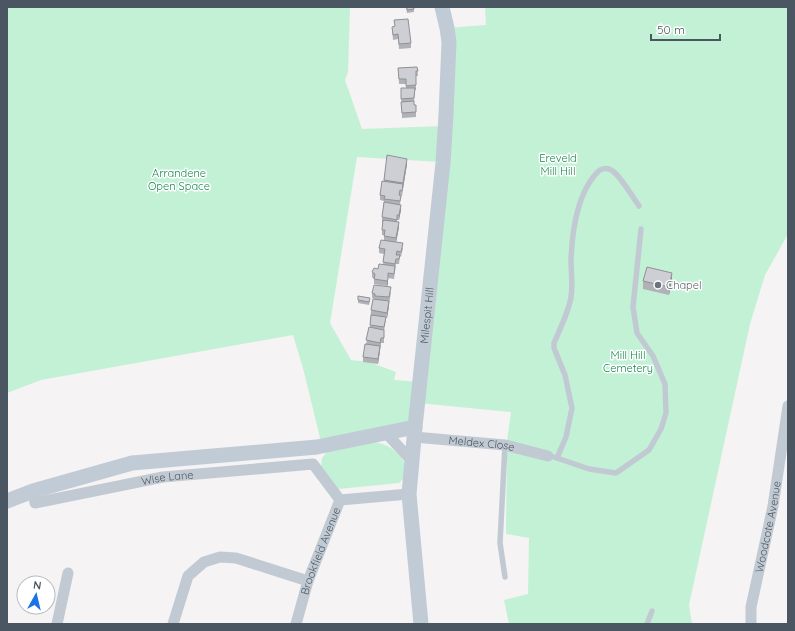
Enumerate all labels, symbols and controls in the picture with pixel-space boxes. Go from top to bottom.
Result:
scale bar [651,16,720,42]
text: 50 m [657,22,685,37]
park label: Ereveld Mill Hill [539,151,577,178]
park label: Arrandene Open Space [148,166,210,193]
place label: Chapel [666,278,702,292]
marker: Chapel [653,280,663,290]
street label: Milespit Hill [417,287,437,344]
park label: Mill Hill Cemetery [603,348,653,375]
street label: Meldex Close [448,433,516,454]
street label: Wise Lane [140,467,194,488]
street label: Woodcote Avenue [752,480,784,574]
street label: Brookfield Avenue [298,505,343,596]
north arrow [16,575,56,615]
text: N [32,578,42,593]

